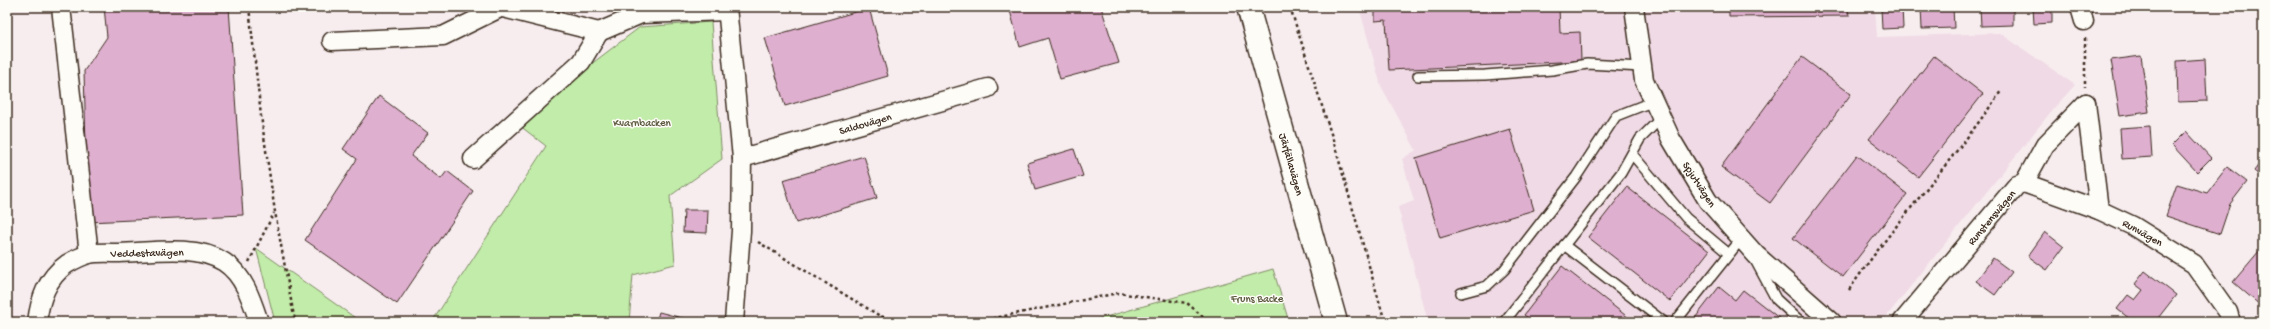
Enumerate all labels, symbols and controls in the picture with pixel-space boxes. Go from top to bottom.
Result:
street label: Saldovägen [838,112,894,138]
park label: Kvarnbacken [613,118,672,130]
street label: Järfällavägen [1275,132,1306,198]
street label: Spjutvägen [1679,160,1718,211]
street label: Runstensvägen [1966,188,2019,248]
street label: Runvägen [2120,218,2165,250]
street label: Veddestavägen [109,247,184,261]
park label: Fruns Backe [1230,294,1284,306]

